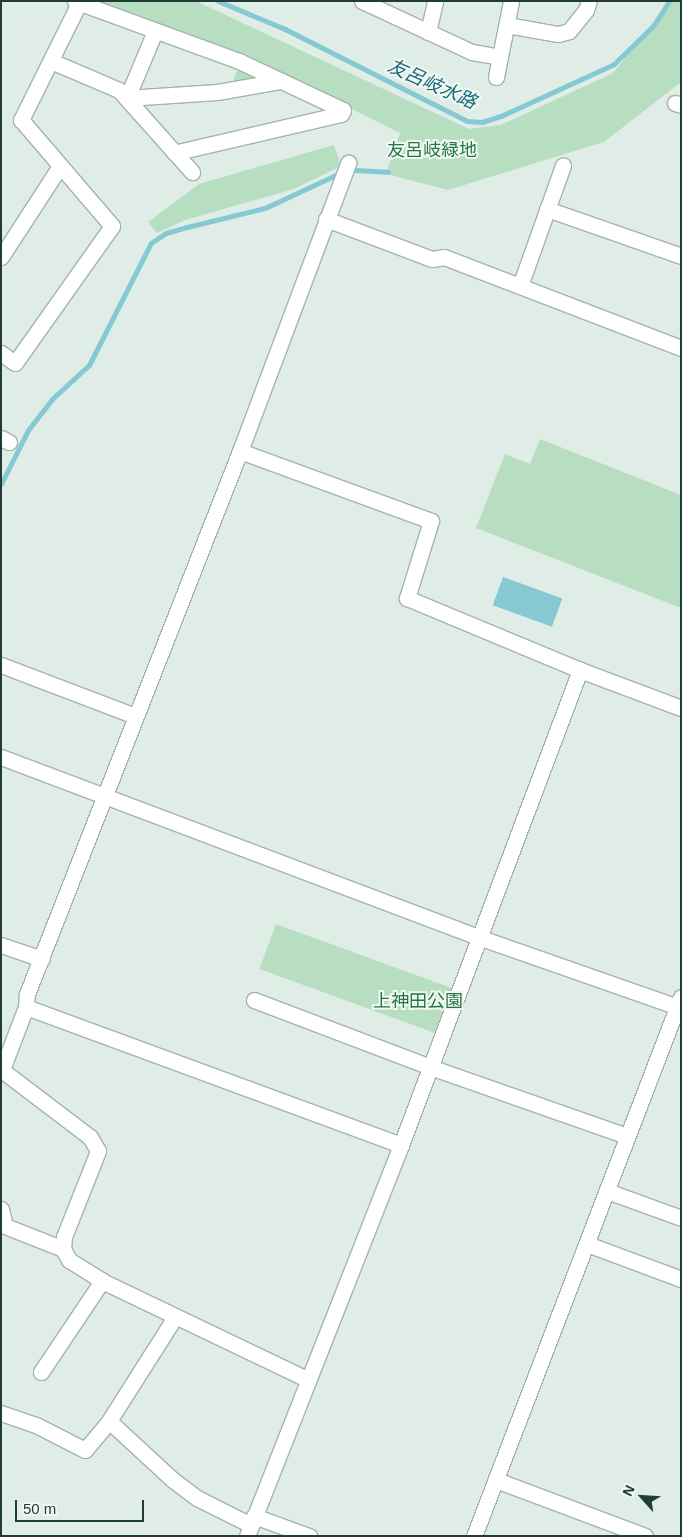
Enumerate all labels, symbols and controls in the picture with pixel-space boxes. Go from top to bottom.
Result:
water label: 友呂岐水路 [384,54,480,114]
park label: 友呂岐緑地 [387,139,477,161]
park label: 上神田公園 [373,990,463,1012]
north arrow [617,1472,667,1522]
text: N [619,1482,638,1498]
scale bar [18,1490,146,1522]
text: 50 m [23,1500,56,1517]

